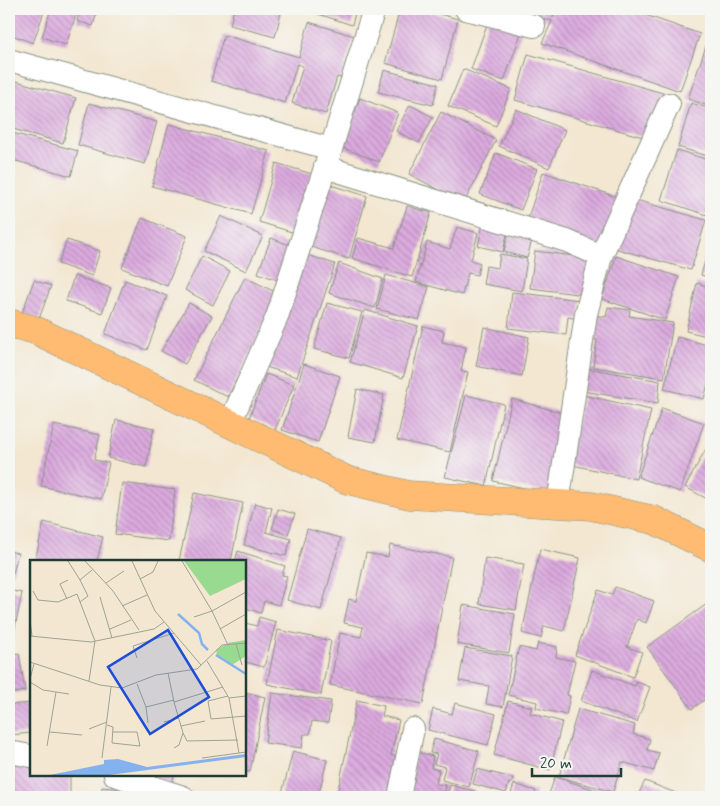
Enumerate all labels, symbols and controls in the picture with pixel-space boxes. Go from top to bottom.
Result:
inset map [30,560,246,776]
scale bar [532,746,621,778]
text: 20 m [540,754,572,774]

